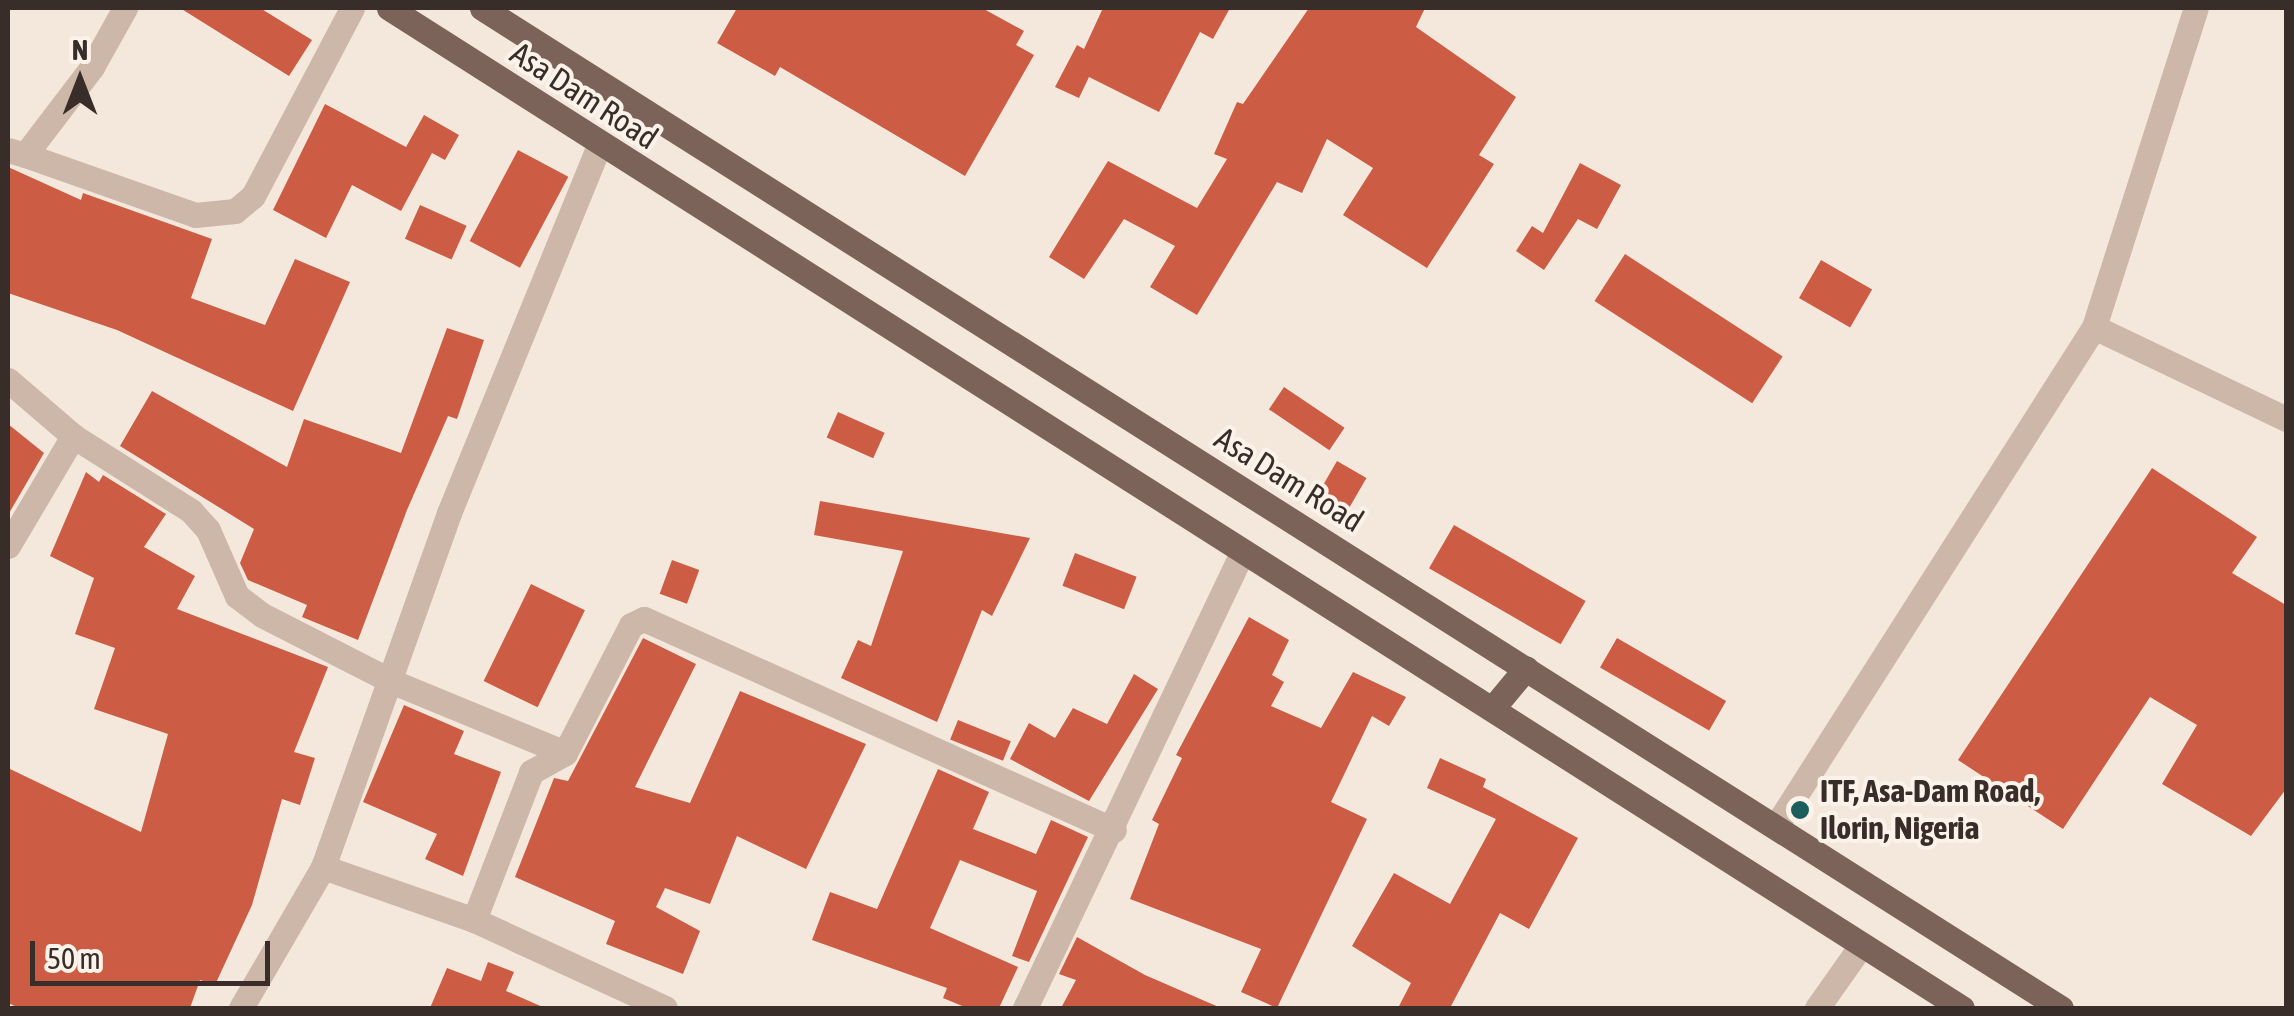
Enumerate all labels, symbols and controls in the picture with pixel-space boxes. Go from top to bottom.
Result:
north arrow [30,30,130,130]
text: N [72,34,88,66]
street label: Asa Dam Road [503,34,665,158]
street label: Asa Dam Road [1208,419,1370,541]
place label: ITF, Asa-Dam Road, Ilorin, Nigeria [1820,773,2040,848]
marker: ITF, Asa-Dam Road, Ilorin, Nigeria [1789,799,1811,821]
scale bar [35,921,275,983]
text: 50 m [47,941,101,975]

